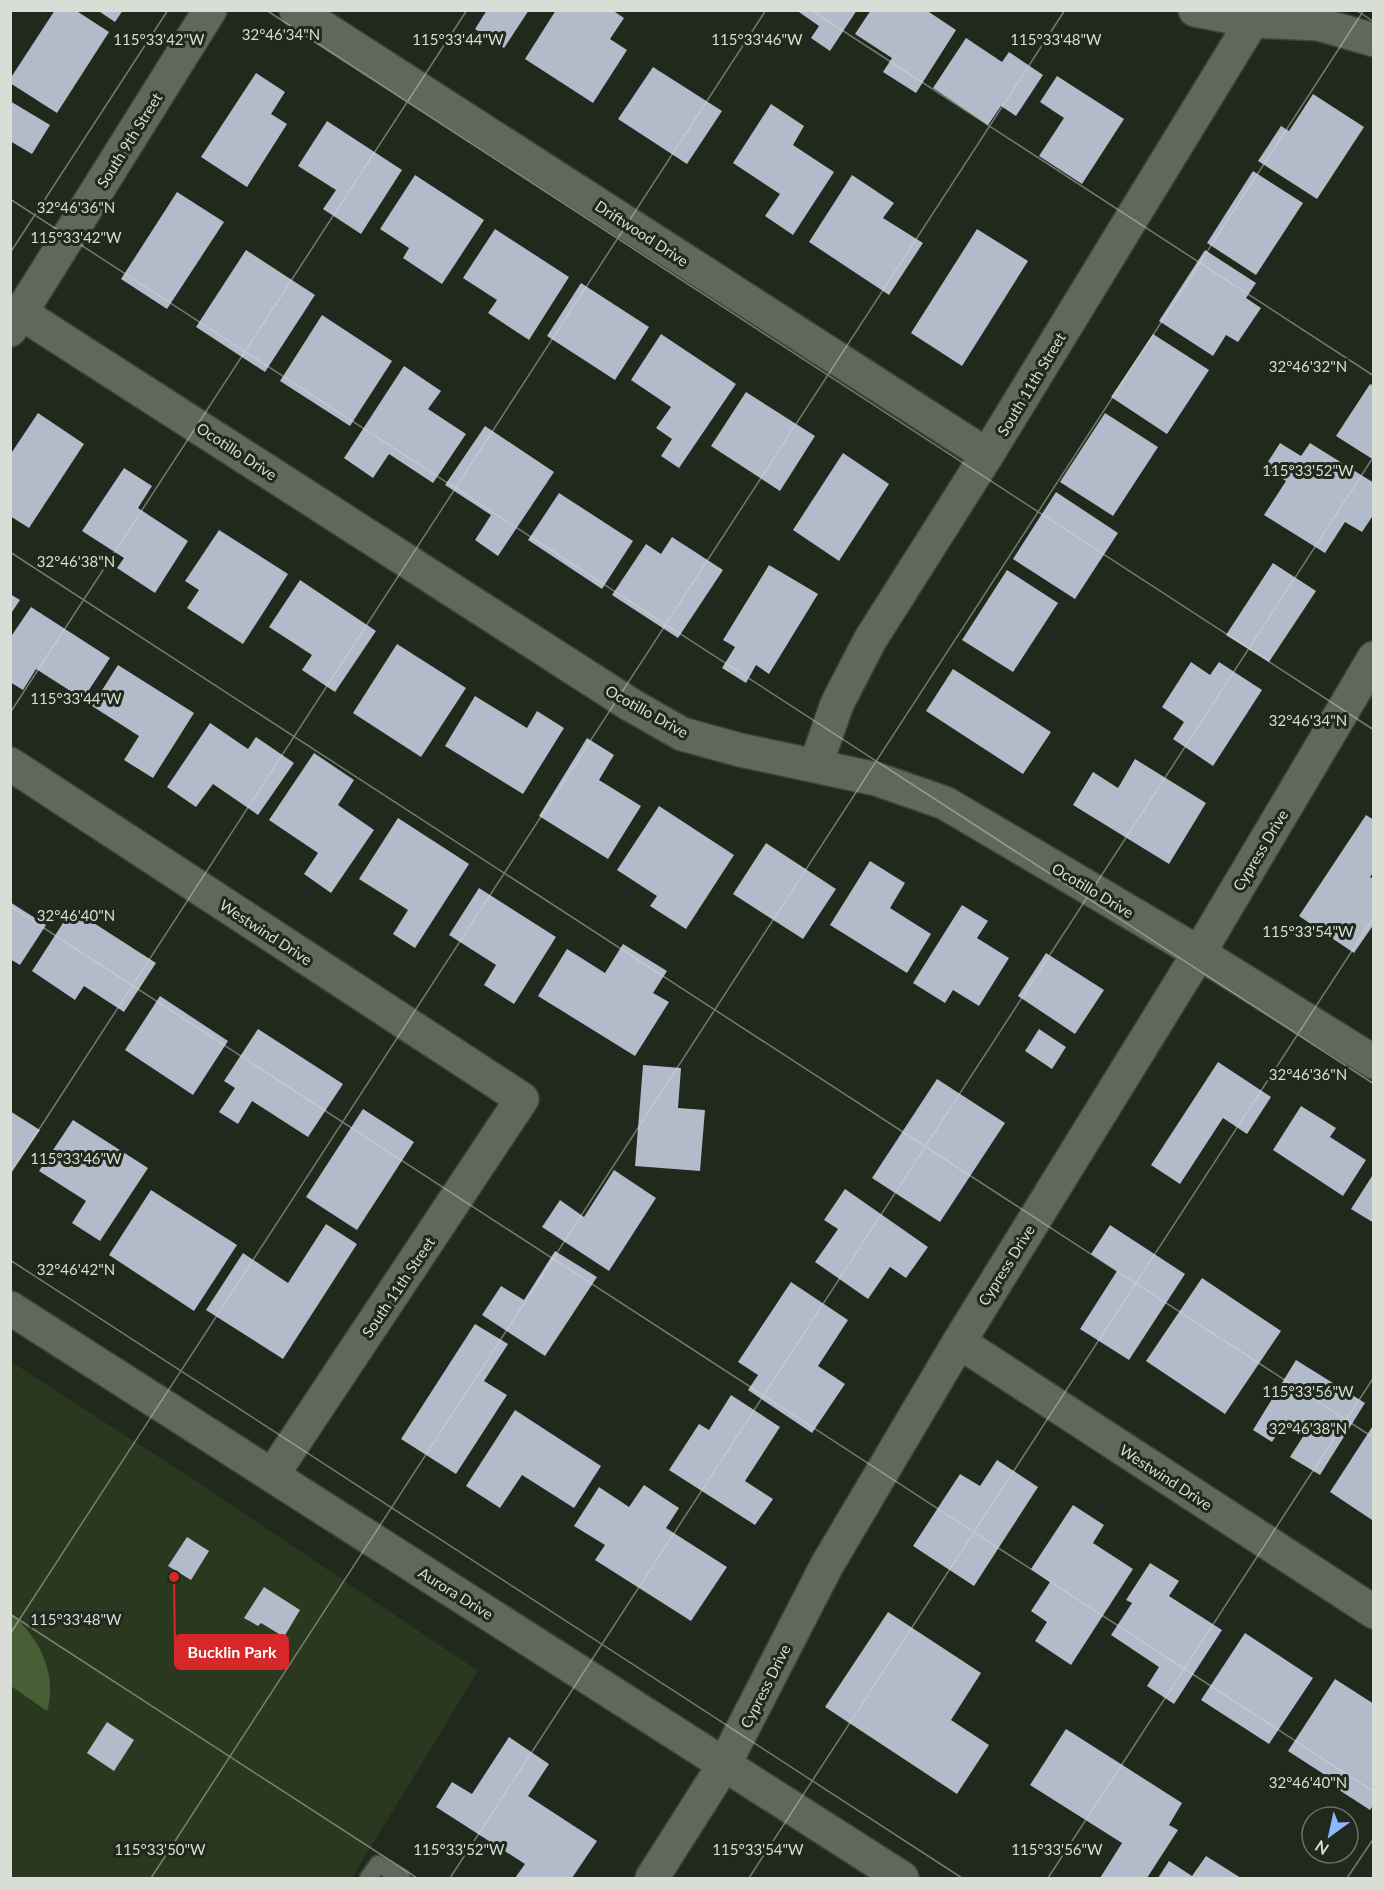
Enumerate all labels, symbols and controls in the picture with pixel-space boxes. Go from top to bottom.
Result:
text: 32°46'34"N [242,25,320,43]
text: 115°33'42"W [113,30,205,48]
text: 115°33'44"W [412,30,504,48]
text: 115°33'46"W [711,30,803,48]
text: 115°33'48"W [1010,30,1102,48]
street label: South 9th Street [93,89,166,191]
street label: Driftwood Drive [592,196,692,270]
text: 32°46'36"N [37,198,115,216]
text: 115°33'42"W [30,228,122,246]
street label: South 11th Street [993,329,1069,439]
text: 32°46'32"N [1269,357,1347,375]
street label: Ocotillo Drive [194,418,280,484]
text: 115°33'52"W [1262,461,1354,479]
text: 32°46'38"N [37,552,115,570]
street label: Ocotillo Drive [603,681,692,741]
text: 115°33'44"W [30,689,122,707]
text: 32°46'34"N [1269,711,1347,729]
street label: Cypress Drive [1229,806,1291,894]
street label: Ocotillo Drive [1049,859,1137,921]
street label: Westwind Drive [217,896,316,969]
text: 32°46'40"N [37,906,115,924]
text: 115°33'54"W [1262,922,1354,940]
text: 32°46'36"N [1269,1065,1347,1083]
text: 115°33'46"W [30,1149,122,1167]
street label: Cypress Drive [974,1221,1038,1309]
street label: South 11th Street [358,1233,439,1341]
text: 32°46'42"N [37,1260,115,1278]
text: 115°33'56"W [1262,1382,1354,1400]
text: 32°46'38"N [1269,1419,1347,1437]
street label: Westwind Drive [1117,1441,1216,1514]
street label: Aurora Drive [415,1563,497,1623]
text: 115°33'48"W [30,1610,122,1628]
callout: Bucklin Park [175,1635,288,1669]
street label: Cypress Drive [736,1641,794,1731]
text: Bucklin Park [188,1642,277,1661]
text: 32°46'40"N [1269,1773,1347,1791]
north arrow [1300,1805,1360,1865]
text: N [1311,1837,1332,1859]
text: 115°33'50"W [114,1840,206,1858]
text: 115°33'52"W [413,1840,505,1858]
text: 115°33'54"W [712,1840,804,1858]
text: 115°33'56"W [1011,1840,1103,1858]

